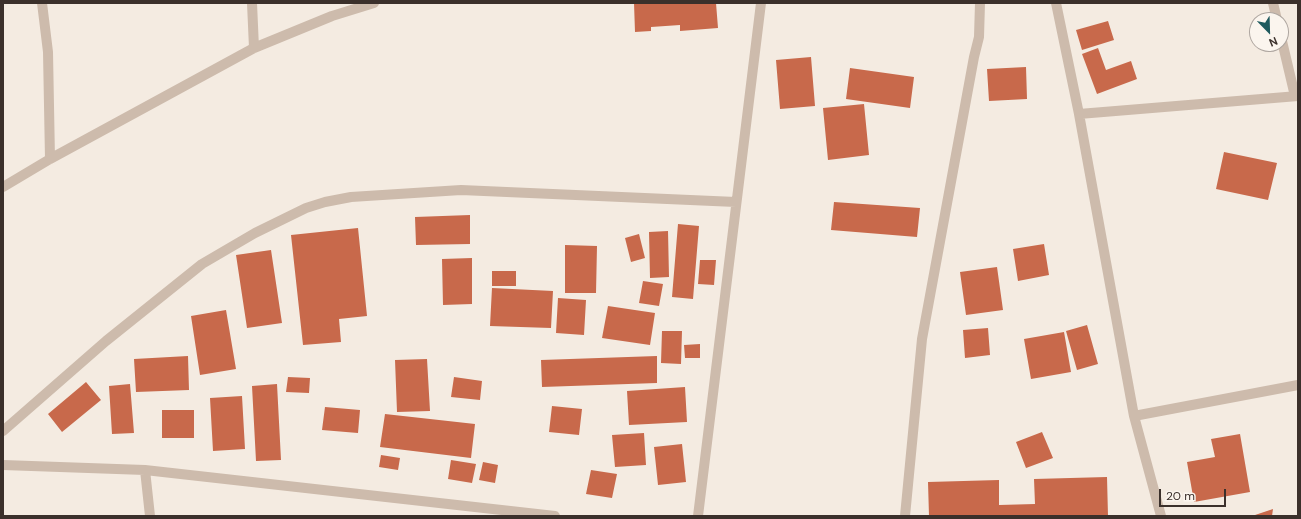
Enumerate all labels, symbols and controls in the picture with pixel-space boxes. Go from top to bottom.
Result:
north arrow [1249,12,1289,52]
text: N [1267,34,1280,50]
scale bar [1161,481,1228,507]
text: 20 m [1166,488,1195,504]

